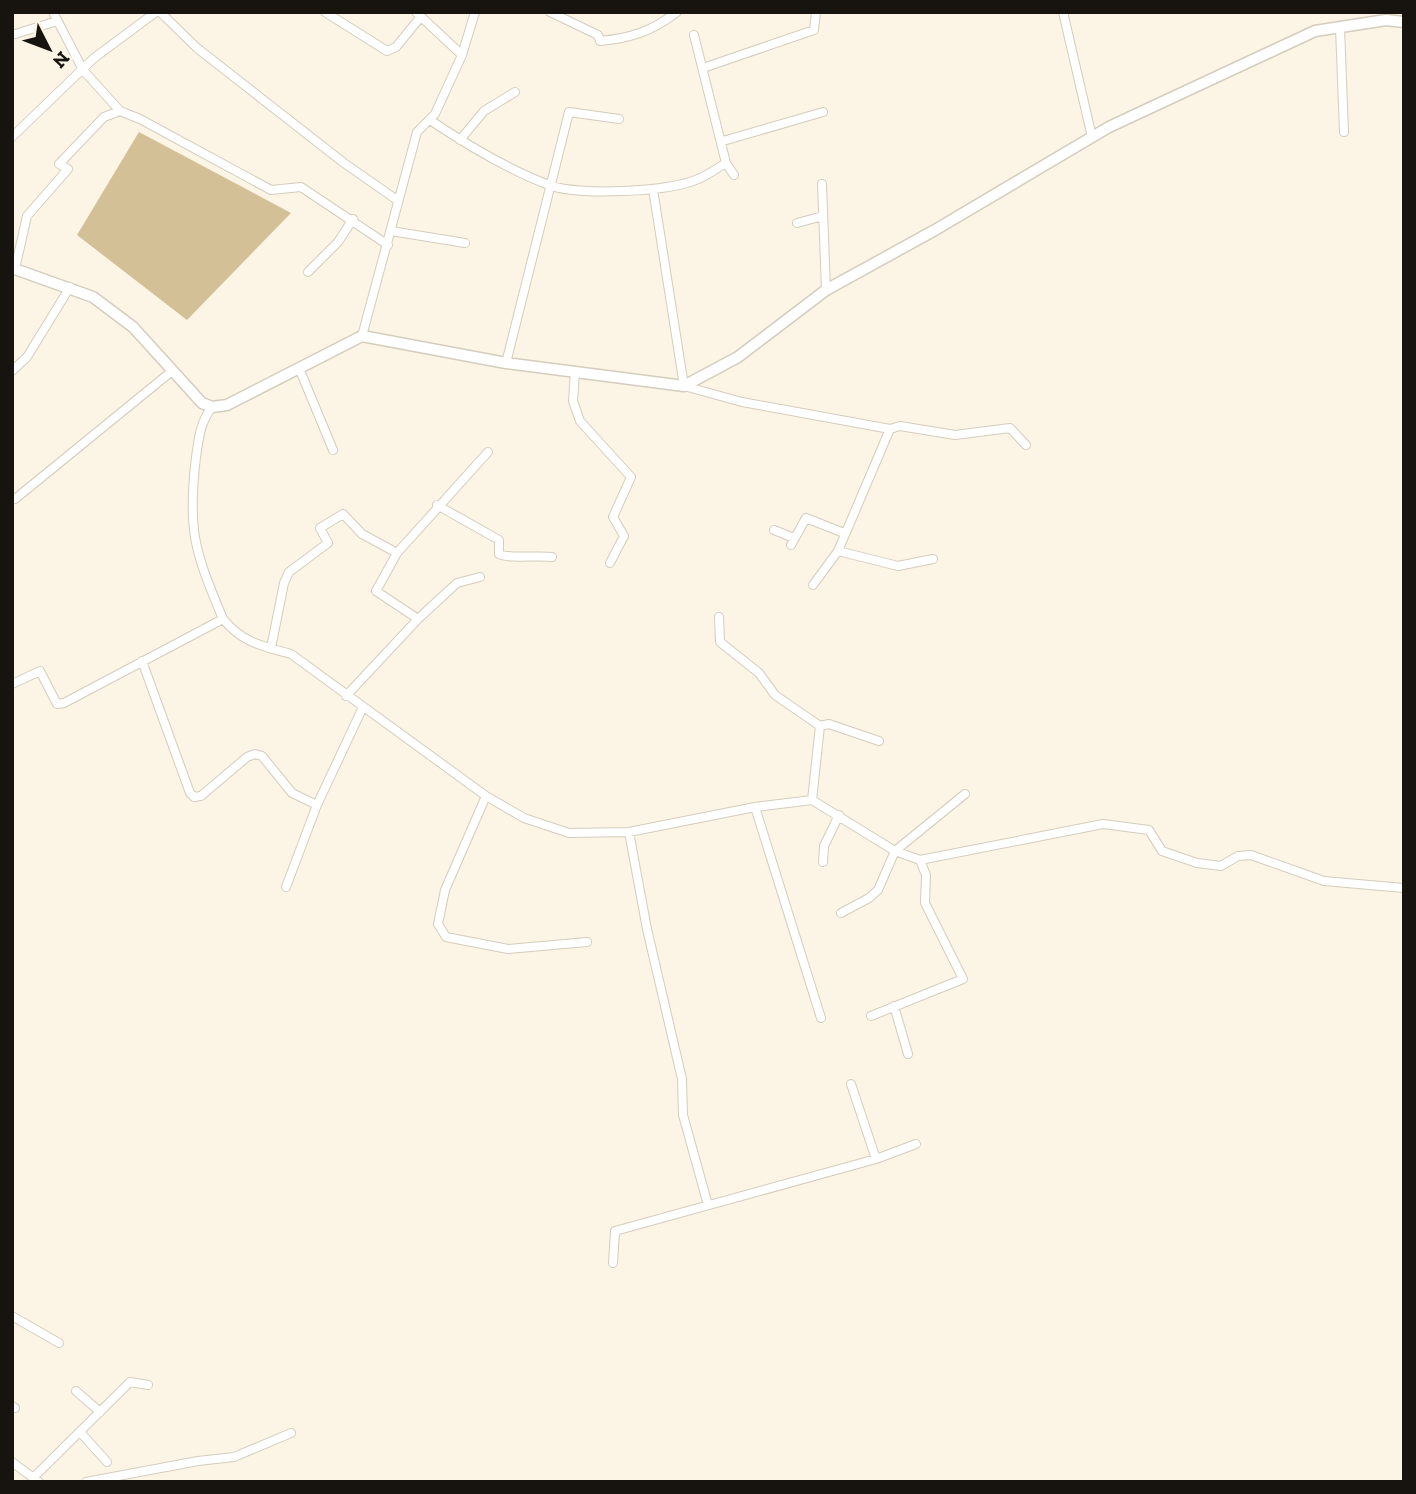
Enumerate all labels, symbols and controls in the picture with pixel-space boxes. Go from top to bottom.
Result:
north arrow [14,14,84,84]
text: N [48,47,75,73]

